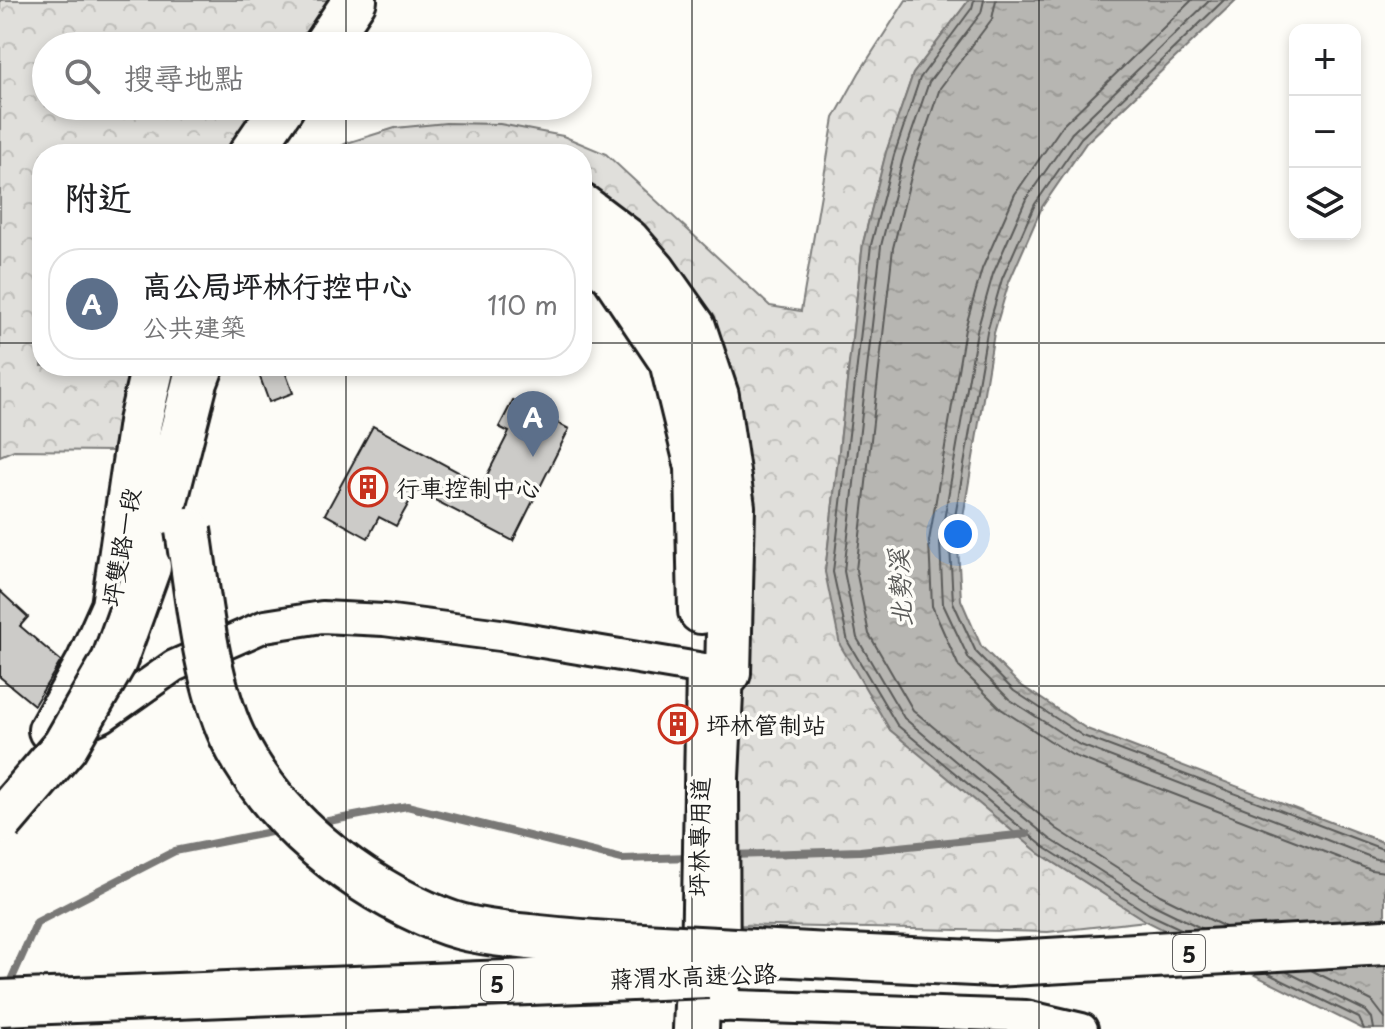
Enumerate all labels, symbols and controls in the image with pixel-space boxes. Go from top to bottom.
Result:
map controls [1289,24,1361,240]
button: + [1289,24,1361,96]
search box [32,32,592,120]
icon: search [60,54,104,98]
text: 搜尋地點 [124,54,244,99]
button: − [1289,96,1361,168]
button: layers [1289,168,1361,240]
text: 附近 [64,170,132,222]
text: 高公局坪林行控中心 [142,262,412,307]
text: A [82,285,102,324]
text: 110 m [487,285,558,324]
text: 公共建築 [142,307,246,346]
pin: A [507,391,559,457]
building icon: 行車控制中心 [347,466,389,508]
place label: 行車控制中心 [396,469,540,505]
street label: 坪雙路一段 [92,485,148,609]
your location [938,514,978,554]
water label: 北勢溪 [877,546,921,628]
building icon: 坪林管制站 [657,703,699,745]
place label: 坪林管制站 [706,706,826,742]
street label: 坪林專用道 [679,777,717,897]
road number: 5 [1173,935,1205,971]
street label: 蔣渭水高速公路 [608,954,778,996]
road number: 5 [481,965,513,1001]

